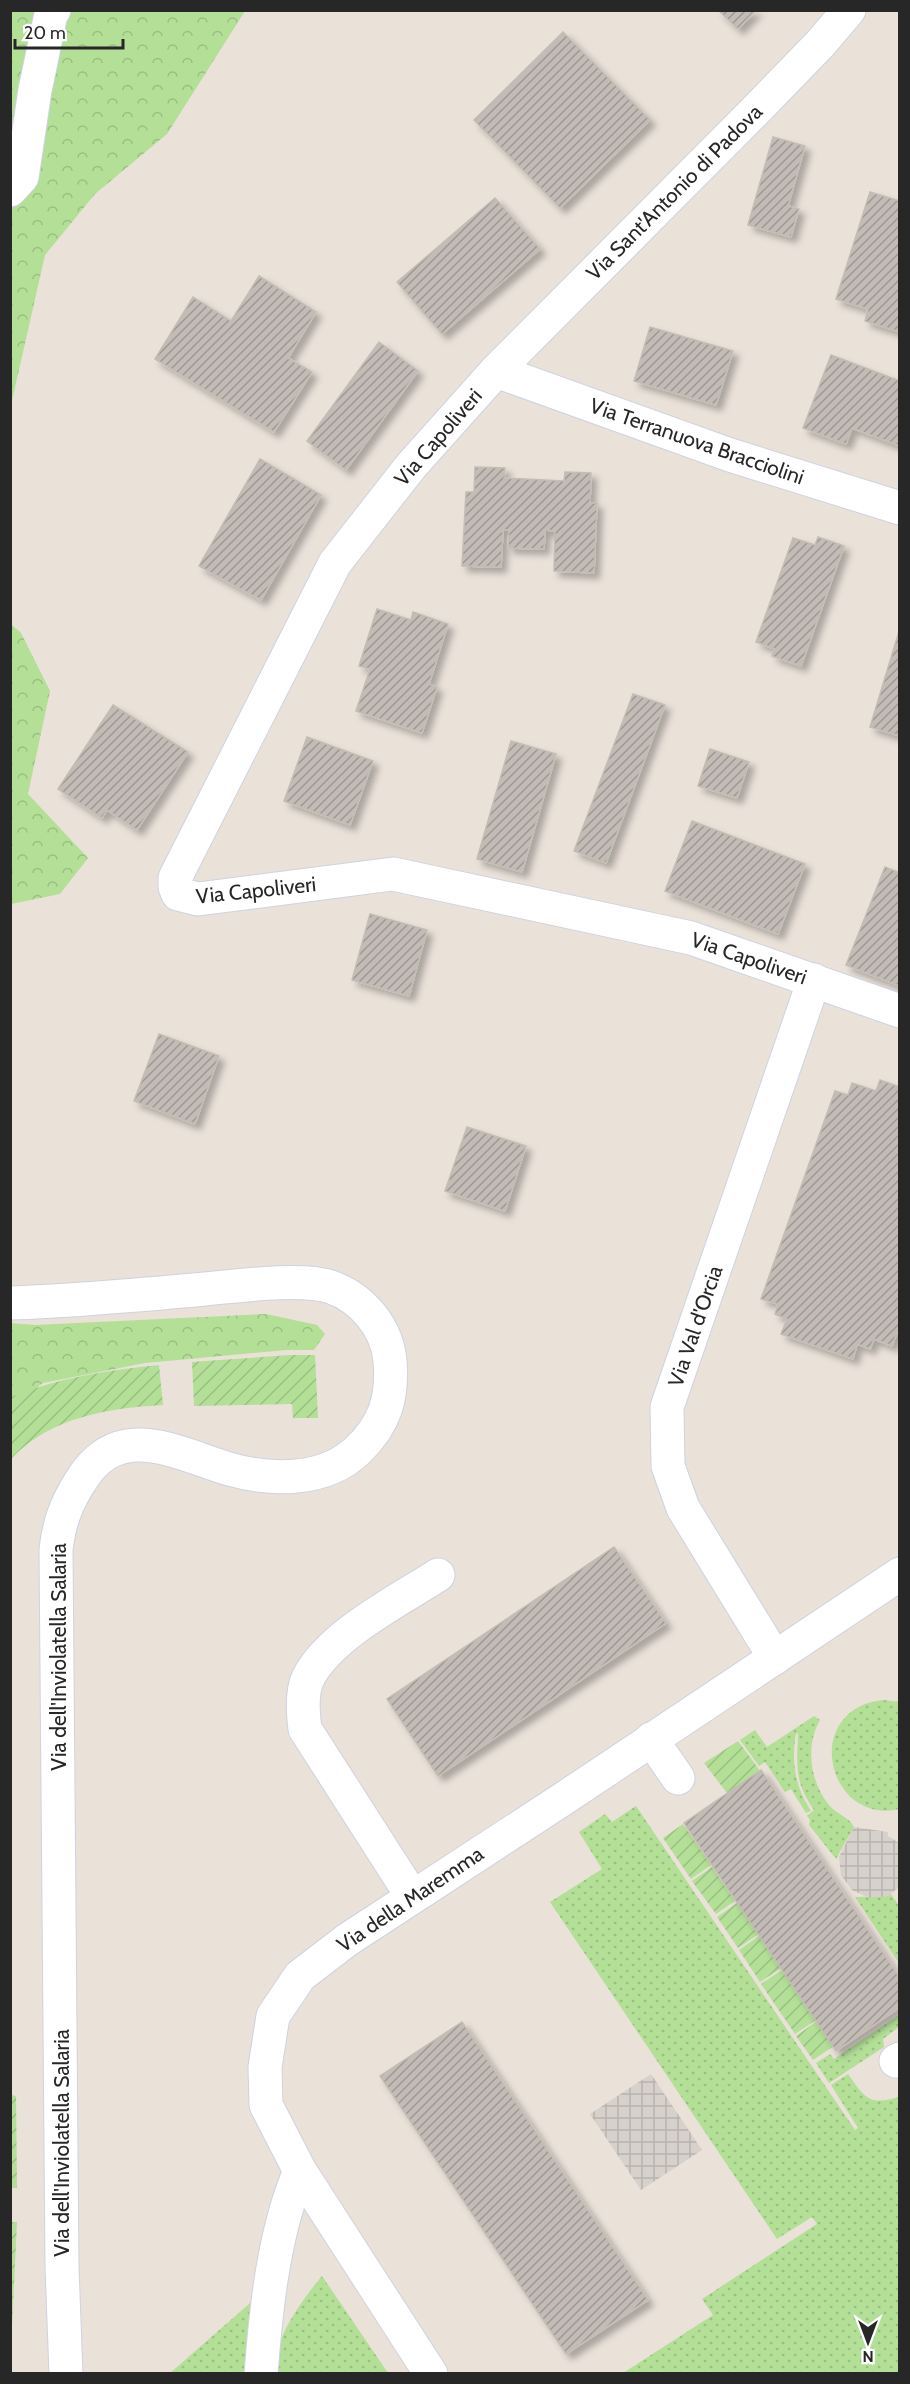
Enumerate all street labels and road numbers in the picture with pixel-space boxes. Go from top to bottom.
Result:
street label: Via Sant'Antonio di Padova [581,99,767,285]
street label: Via Capoliveri [389,383,487,491]
street label: Via Terranuova Bracciolini [587,393,807,489]
street label: Via Capoliveri [195,871,317,909]
street label: Via Capoliveri [688,927,810,989]
street label: Via Val d'Orcia [663,1262,727,1390]
street label: Via dell'Inviolatella Salaria [46,1543,71,1771]
street label: Via della Maremma [332,1841,488,1957]
street label: Via dell'Inviolatella Salaria [49,2029,74,2257]

